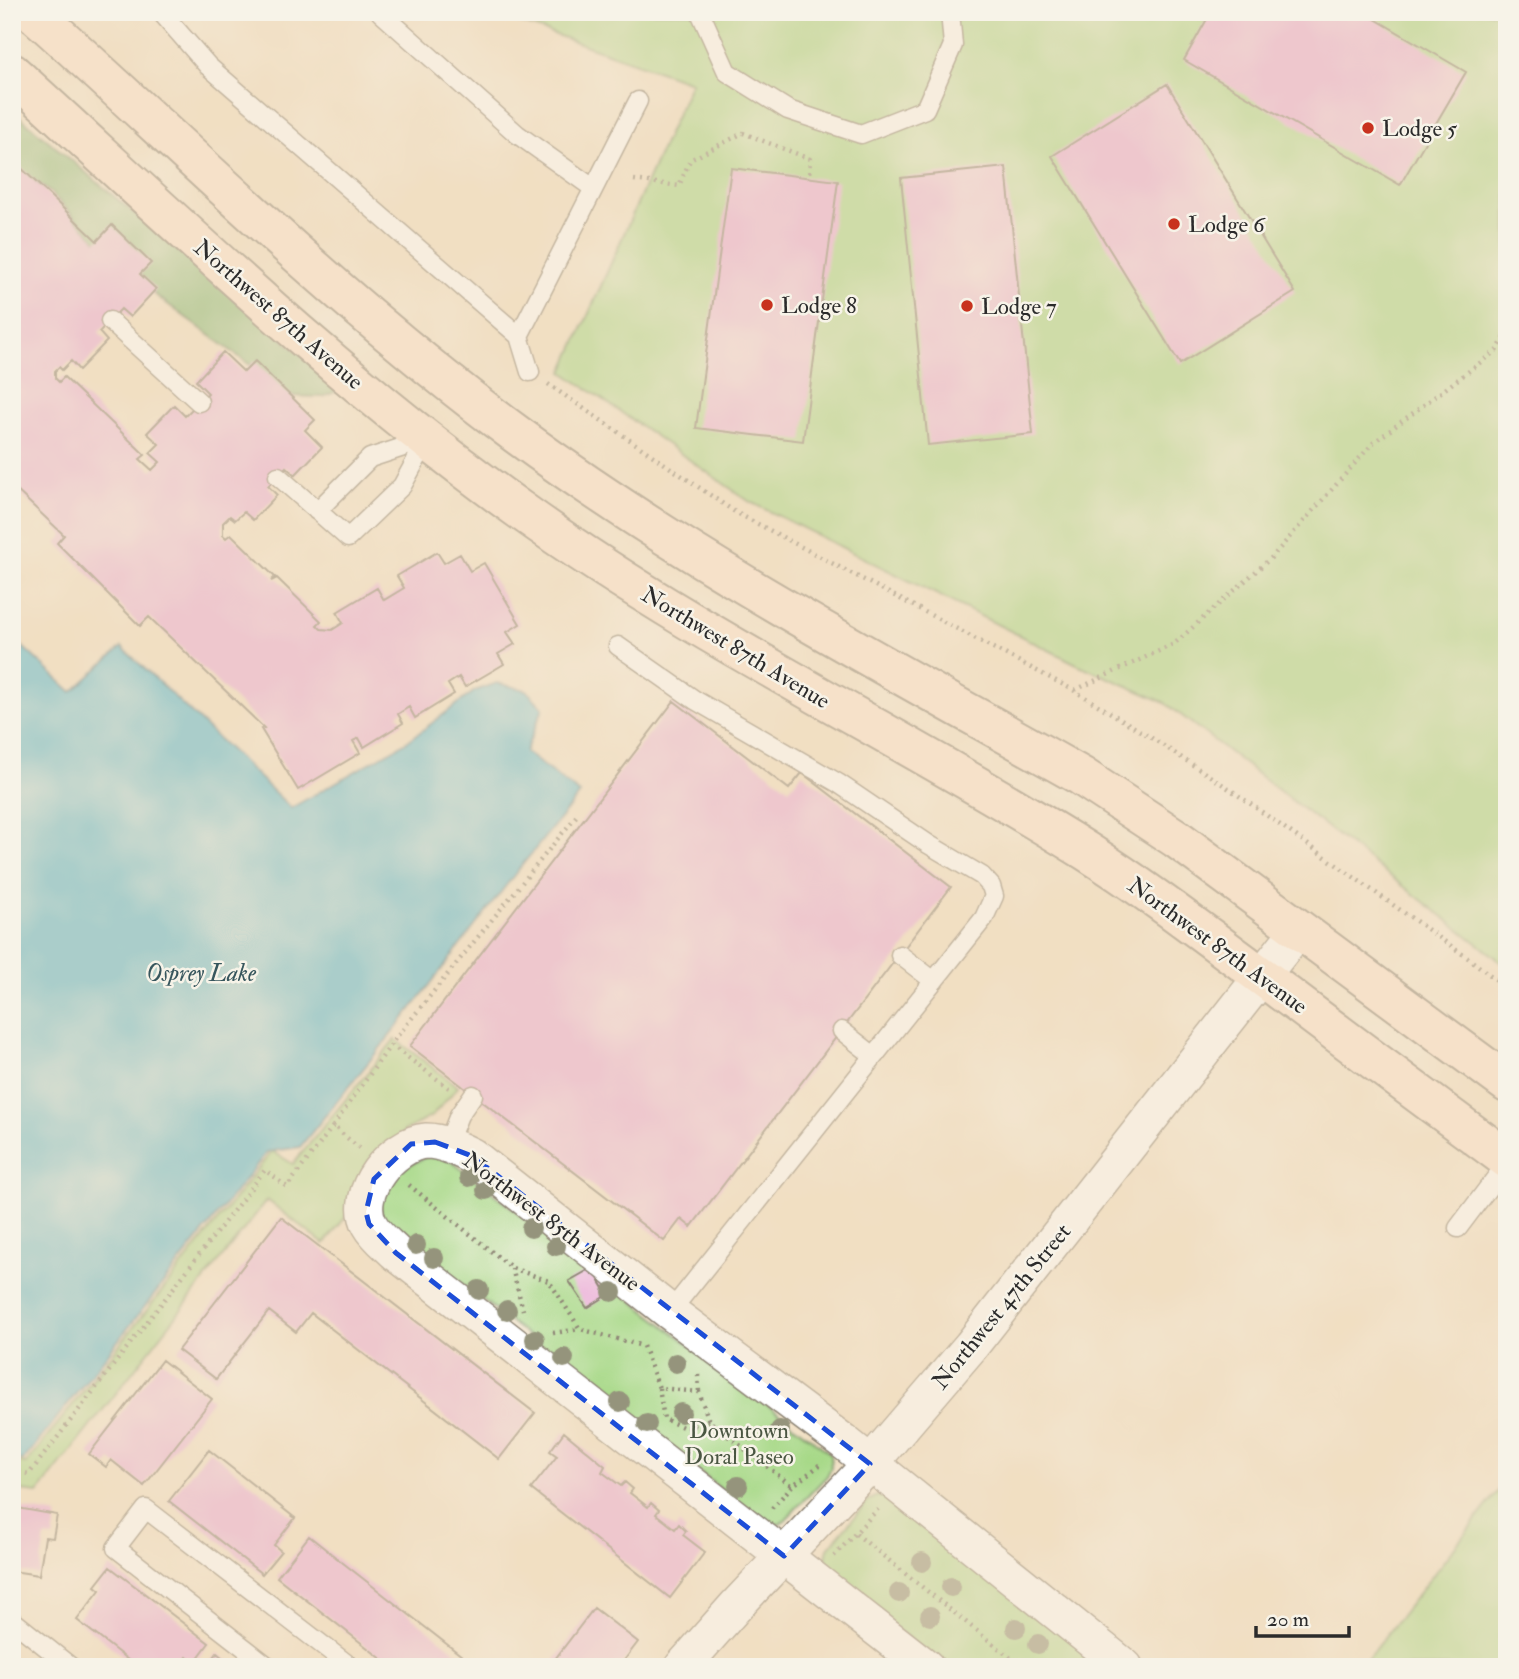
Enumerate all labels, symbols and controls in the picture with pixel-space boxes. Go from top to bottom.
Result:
place label: Lodge 5 [1382,114,1457,143]
marker: Lodge 5 [1360,120,1376,136]
place label: Lodge 6 [1188,210,1266,239]
marker: Lodge 6 [1166,216,1182,232]
street label: Northwest 87th Avenue [188,233,370,396]
place label: Lodge 8 [781,291,857,320]
place label: Lodge 7 [981,292,1057,321]
marker: Lodge 8 [759,297,775,313]
marker: Lodge 7 [959,298,975,314]
street label: Northwest 87th Avenue [636,580,836,715]
street label: Northwest 87th Avenue [1122,870,1314,1021]
water label: Osprey Lake [146,958,257,989]
street label: Northwest 85th Avenue [457,1145,646,1298]
street label: Northwest 47th Street [926,1218,1077,1395]
park label: Downtown Doral Paseo [684,1416,794,1471]
scale bar [1256,1595,1349,1639]
text: 20 m [1267,1606,1309,1633]

